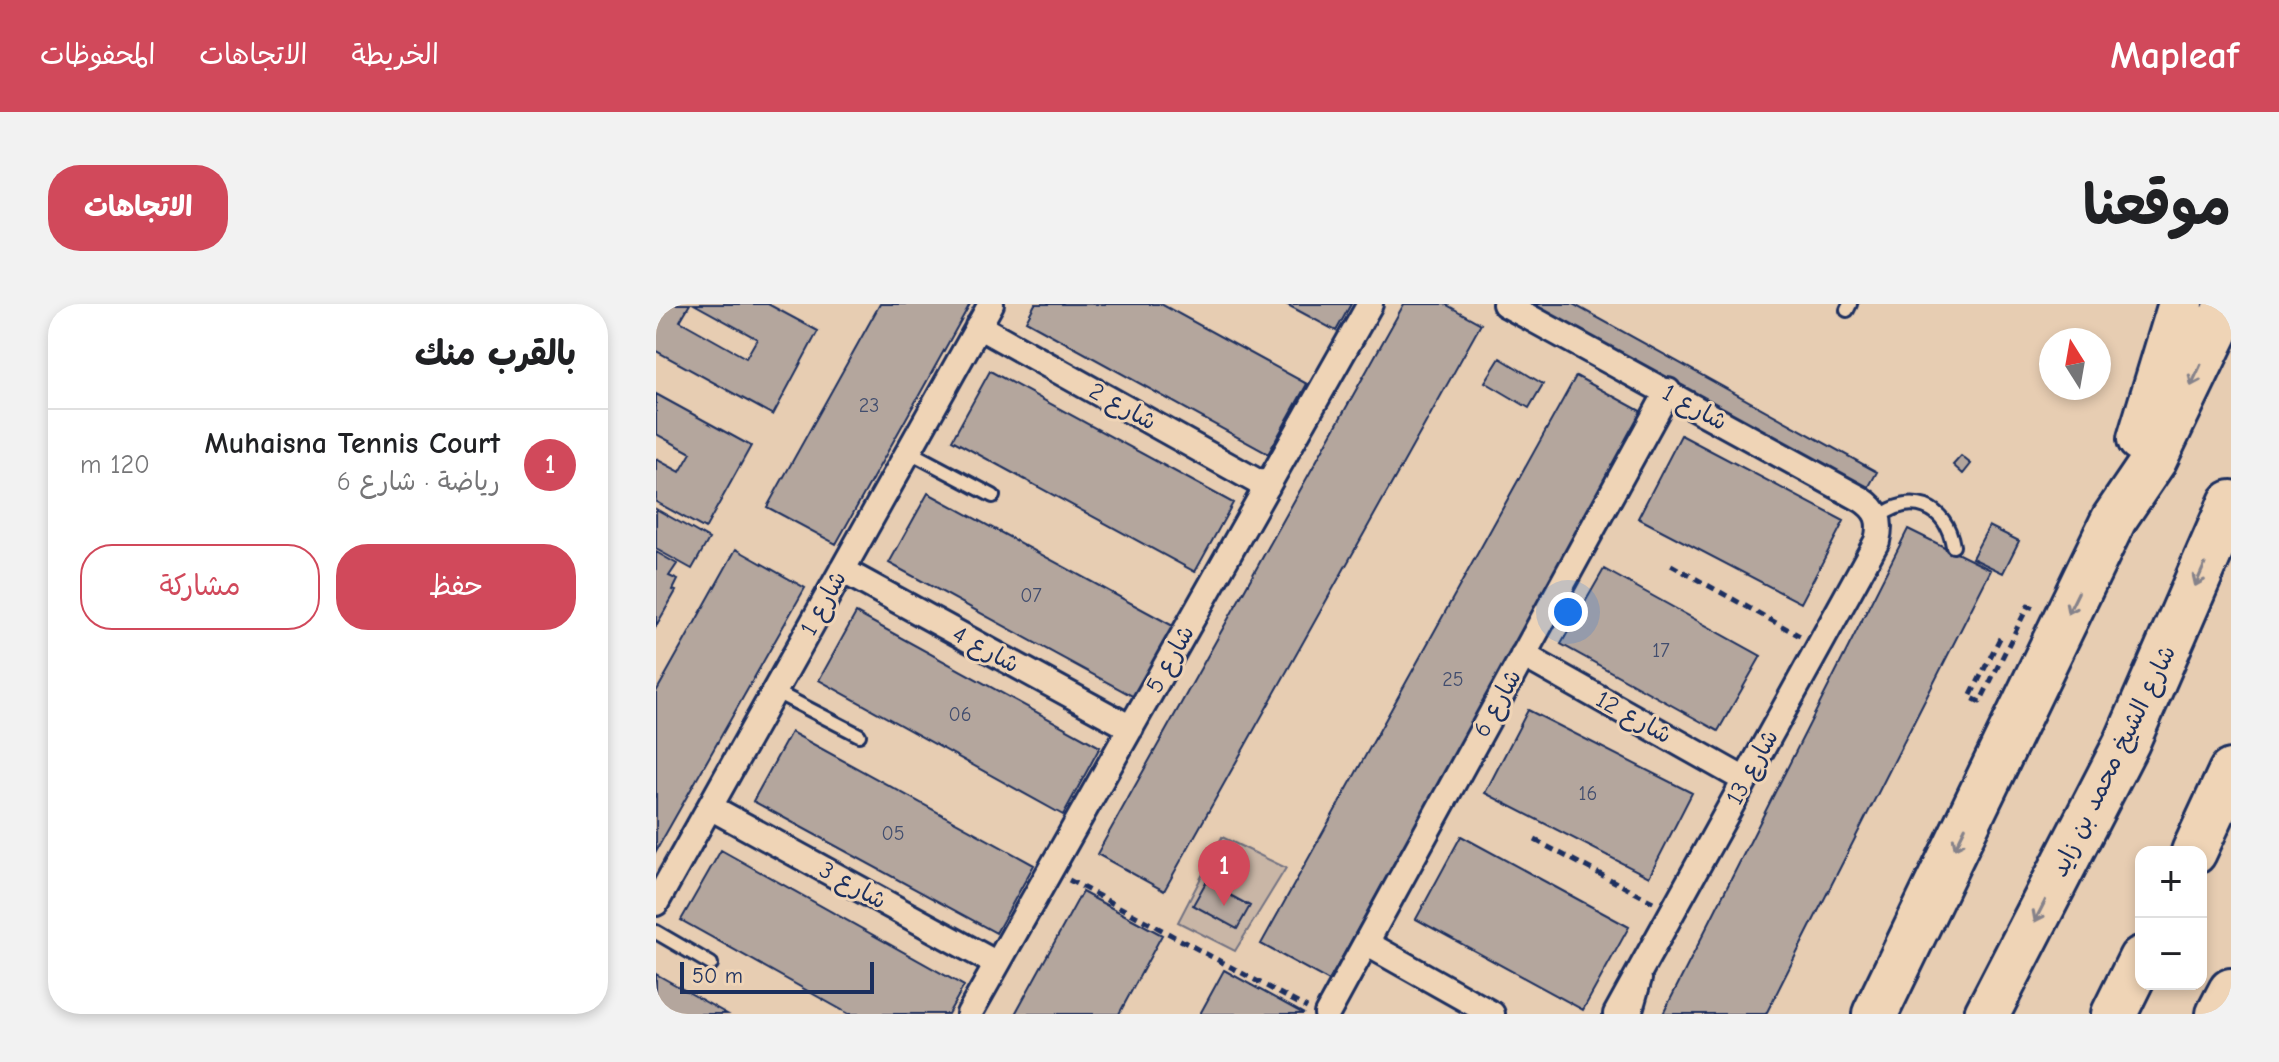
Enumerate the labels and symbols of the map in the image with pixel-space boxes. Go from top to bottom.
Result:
north arrow [2039,328,2111,400]
one-way arrow [2188,363,2203,387]
street label: شارع 2 [1083,376,1161,438]
street label: شارع 1 [1656,378,1732,439]
house number: 23 [859,394,879,417]
one-way arrow [2191,562,2206,587]
street label: شارع 1 [794,566,855,642]
house number: 07 [1020,584,1042,607]
one-way arrow [2065,591,2080,615]
your location [1548,592,1588,632]
street label: شارع 4 [946,619,1024,681]
street label: شارع 5 [1140,620,1203,699]
house number: 17 [1652,639,1670,662]
street label: شارع الشيخ محمد بن زايد [2045,641,2184,883]
street label: شارع 6 [1467,664,1530,743]
house number: 25 [1442,668,1464,691]
street label: شارع 12 [1590,685,1677,752]
house number: 06 [948,703,972,726]
street label: شارع 13 [1720,725,1787,811]
house number: 16 [1579,782,1597,805]
house number: 05 [881,822,905,845]
one-way arrow [1952,825,1967,849]
pin: 1 [1198,840,1250,906]
street label: شارع 3 [813,855,891,917]
one-way arrow [2032,898,2048,922]
scale bar [680,958,874,994]

